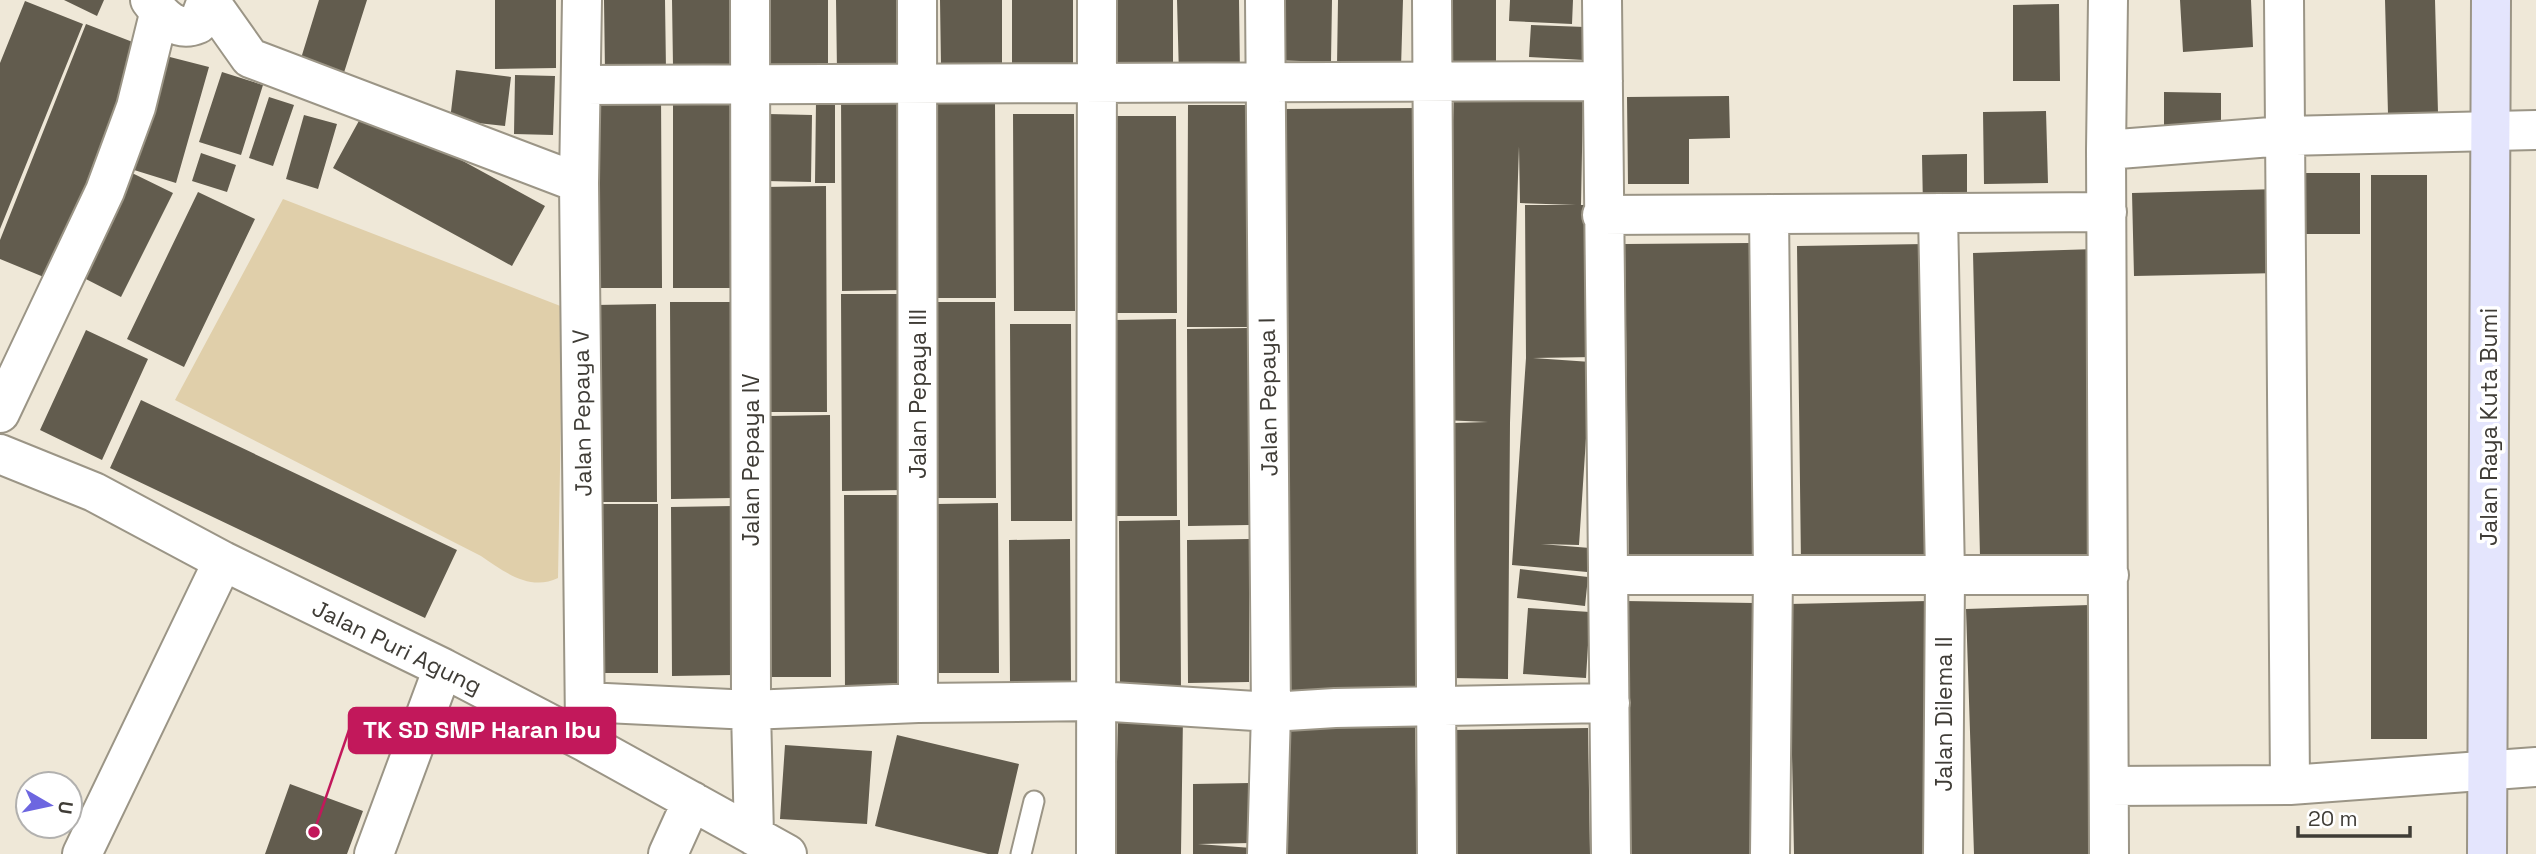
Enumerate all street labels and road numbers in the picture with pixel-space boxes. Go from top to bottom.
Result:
street label: Jalan Raya Kuta Bumi [2474,308,2504,546]
street label: Jalan Pepaya III [903,309,933,479]
street label: Jalan Pepaya I [1252,317,1284,477]
street label: Jalan Pepaya V [566,329,598,497]
street label: Jalan Pepaya IV [736,373,766,547]
street label: Jalan Puri Agung [307,593,487,701]
street label: Jalan Dilema II [1929,636,1959,792]

